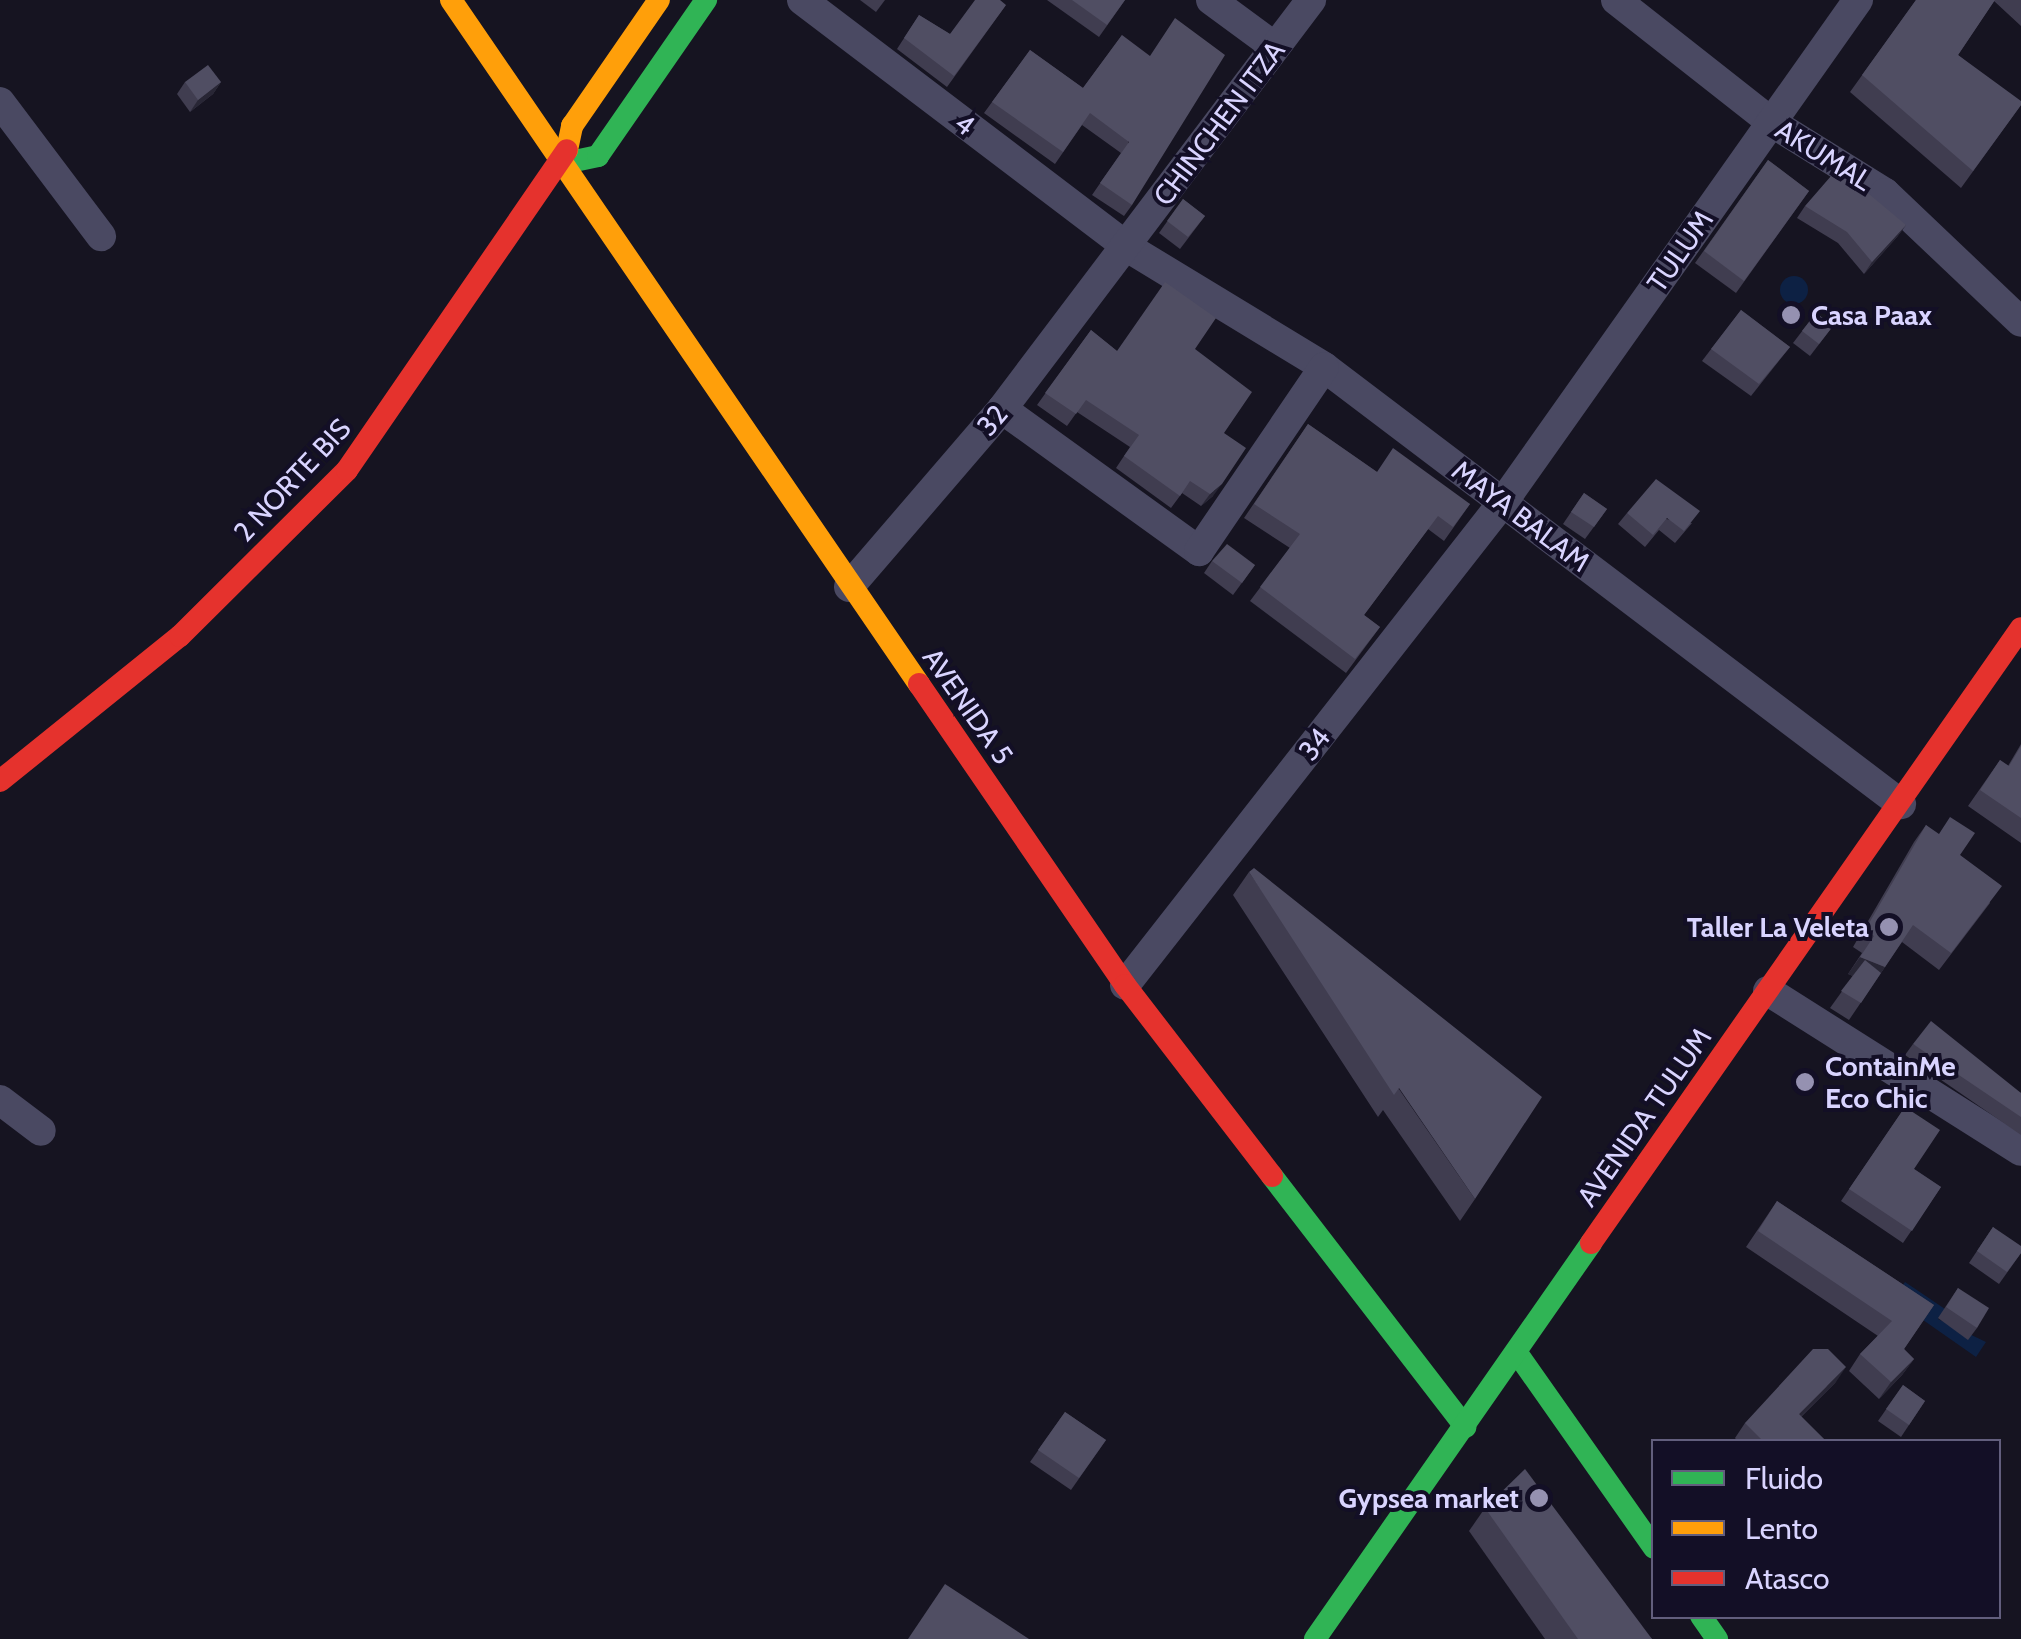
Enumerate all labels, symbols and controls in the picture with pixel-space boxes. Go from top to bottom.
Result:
street label: CHINCHEN ITZA [1146,34,1292,212]
street label: 4 [948,106,982,142]
street label: AKUMAL [1770,112,1878,198]
street label: TULUM [1640,204,1720,298]
place label: Casa Paax [1811,298,1932,332]
marker: Casa Paax [1780,304,1802,326]
street label: 32 [970,398,1014,442]
street label: 2 NORTE BIS [227,412,357,548]
street label: MAYA BALAM [1445,453,1597,579]
street label: AVENIDA 5 [916,641,1020,771]
street label: 34 [1291,721,1337,767]
place label: Taller La Veleta [1687,910,1869,944]
marker: Taller La Veleta [1878,916,1900,938]
street label: AVENIDA TULUM [1570,1021,1718,1213]
place label: ContainMe Eco Chic [1825,1049,1956,1115]
marker: ContainMe Eco Chic [1794,1071,1816,1093]
legend [1651,1439,2001,1619]
text: Fluido [1745,1460,1823,1497]
place label: Gypsea market [1339,1481,1519,1515]
marker: Gypsea market [1528,1487,1550,1509]
text: Lento [1745,1510,1818,1547]
text: Atasco [1745,1560,1830,1597]

